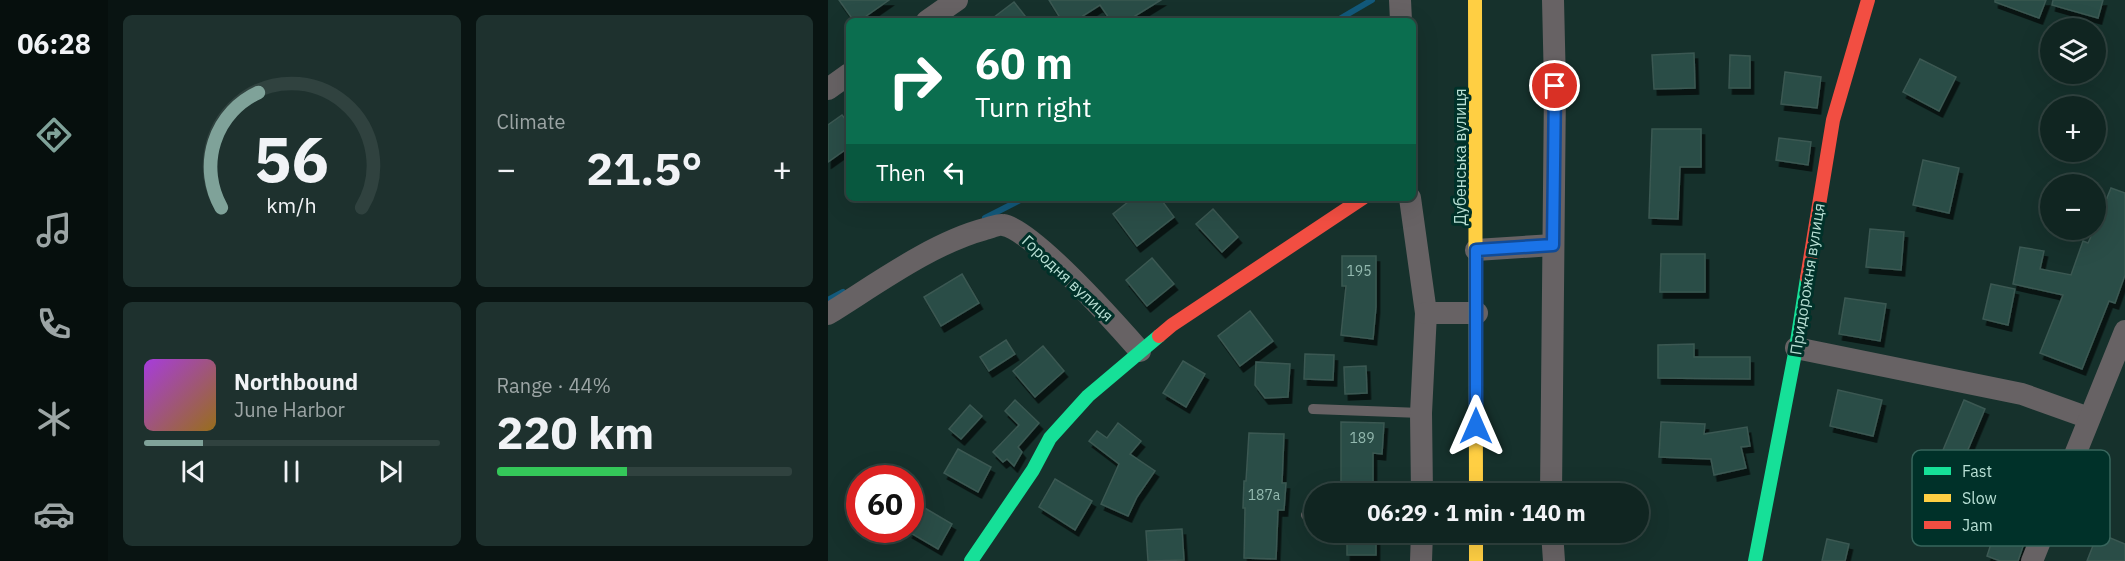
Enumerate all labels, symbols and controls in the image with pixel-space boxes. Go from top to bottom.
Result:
map controls [2040,18,2106,240]
button: layers [2040,18,2106,84]
text: 06:28 [17,26,91,61]
text: 60 m [975,36,1073,91]
icon: right [876,42,954,120]
pin [1529,60,1580,111]
icon: arrive [1538,69,1571,102]
street label: Дубенська вулиця [1450,88,1470,226]
text: Turn right [975,89,1092,124]
button: + [2040,96,2106,162]
text: Climate [497,108,565,135]
icon: directions [33,114,75,156]
text: 56 [254,118,329,199]
text: 21.5° [586,139,702,197]
text: − [497,147,516,190]
text: + [772,147,792,190]
icon: left [938,156,971,189]
text: Then [876,158,926,187]
button: − [2040,174,2106,240]
text: km/h [267,191,317,219]
street label: Придорожня вулиця [1785,202,1829,356]
icon: music [33,209,75,251]
street label: Городня вулиця [1018,230,1118,326]
house number: 195 [1346,262,1372,280]
icon: phone [33,303,75,345]
text: Northbound [234,367,358,396]
text: Range · 44% [497,372,611,399]
position arrow [1444,394,1508,458]
text: June Harbor [234,396,345,423]
icon: climate [33,398,75,440]
text: 220 km [497,403,654,461]
house number: 189 [1349,429,1375,447]
legend [1912,450,2110,546]
icon: previous [177,455,210,488]
icon: pause [275,455,308,488]
icon: next [374,455,407,488]
text: Fast [1962,461,1992,481]
speed limit sign: 60 [846,465,924,543]
house number: 187а [1248,486,1281,504]
text: Slow [1962,488,1997,508]
icon: car [33,493,75,535]
text: 06:29 · 1 min · 140 m [1367,498,1586,527]
text: Jam [1962,515,1993,535]

